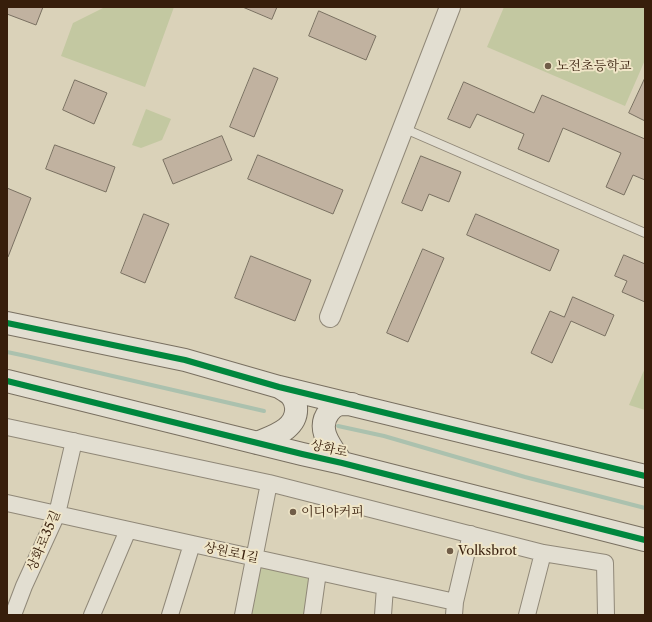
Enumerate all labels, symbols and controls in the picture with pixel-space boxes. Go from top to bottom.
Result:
place label: 노전초등학교 [556,58,631,74]
marker: 노전초등학교 [543,61,553,71]
street label: 상화로 [309,437,349,461]
place label: 이디야커피 [301,504,364,520]
marker: 이디야커피 [288,507,298,517]
street label: 상화로35길 [24,508,64,574]
street label: 상원로1길 [202,540,260,566]
place label: Volksbrot [458,543,517,559]
marker: Volksbrot [445,546,455,556]

